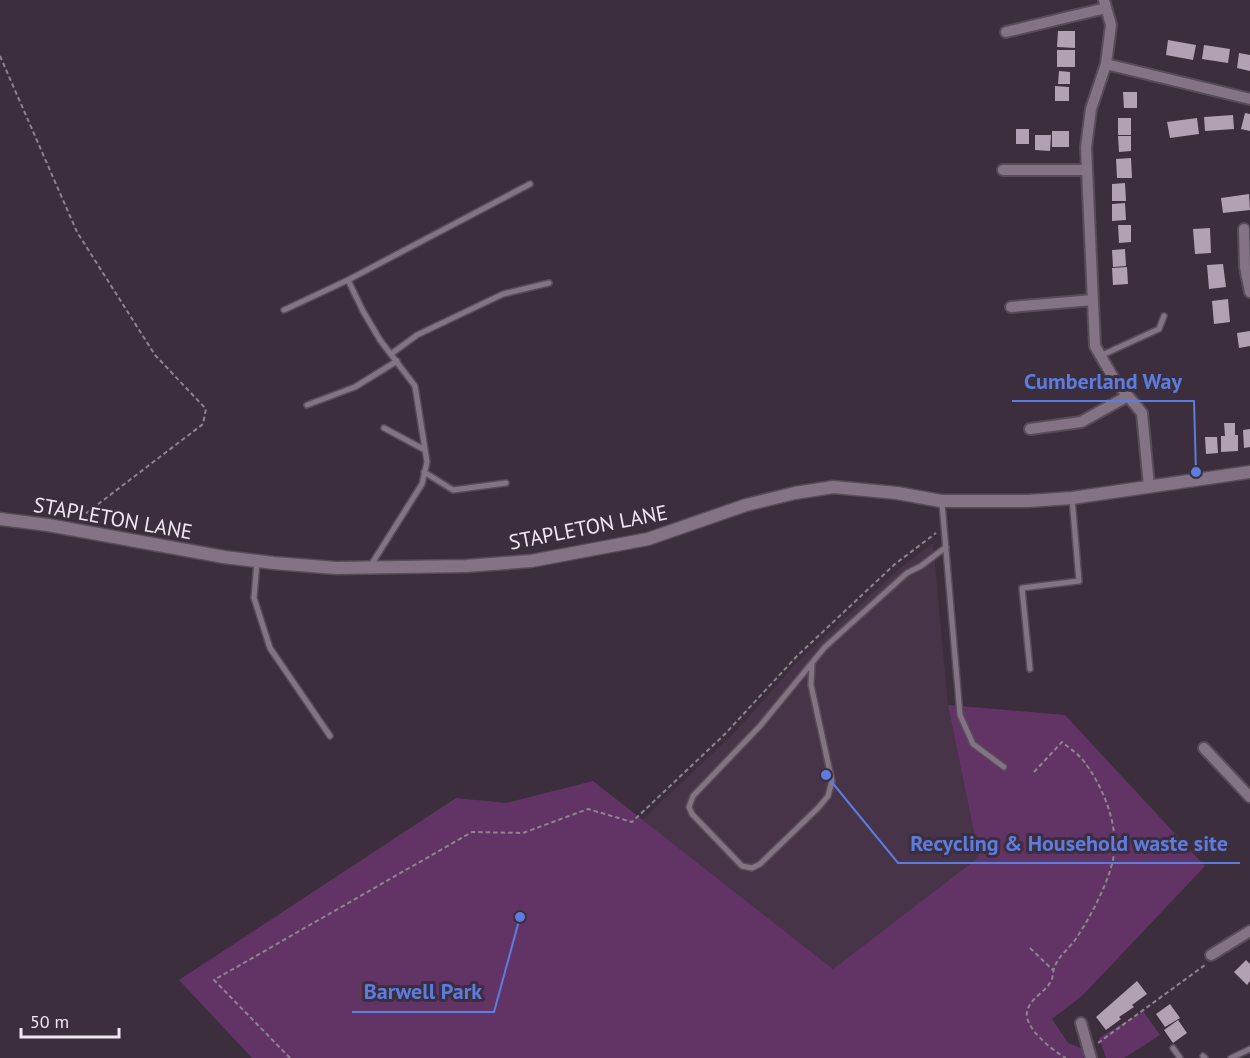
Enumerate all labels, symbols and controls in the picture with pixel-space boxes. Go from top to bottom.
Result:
callout: Cumberland Way [1012,361,1194,401]
text: Cumberland Way [1024,367,1182,395]
street label: STAPLETON LANE [31,491,195,545]
street label: STAPLETON LANE [506,498,670,556]
callout: Recycling & Household waste site [898,823,1240,863]
text: Recycling & Household waste site [910,829,1228,857]
callout: Barwell Park [352,972,494,1012]
text: Barwell Park [364,977,482,1005]
scale bar [21,1001,118,1039]
text: 50 m [30,1010,69,1033]

